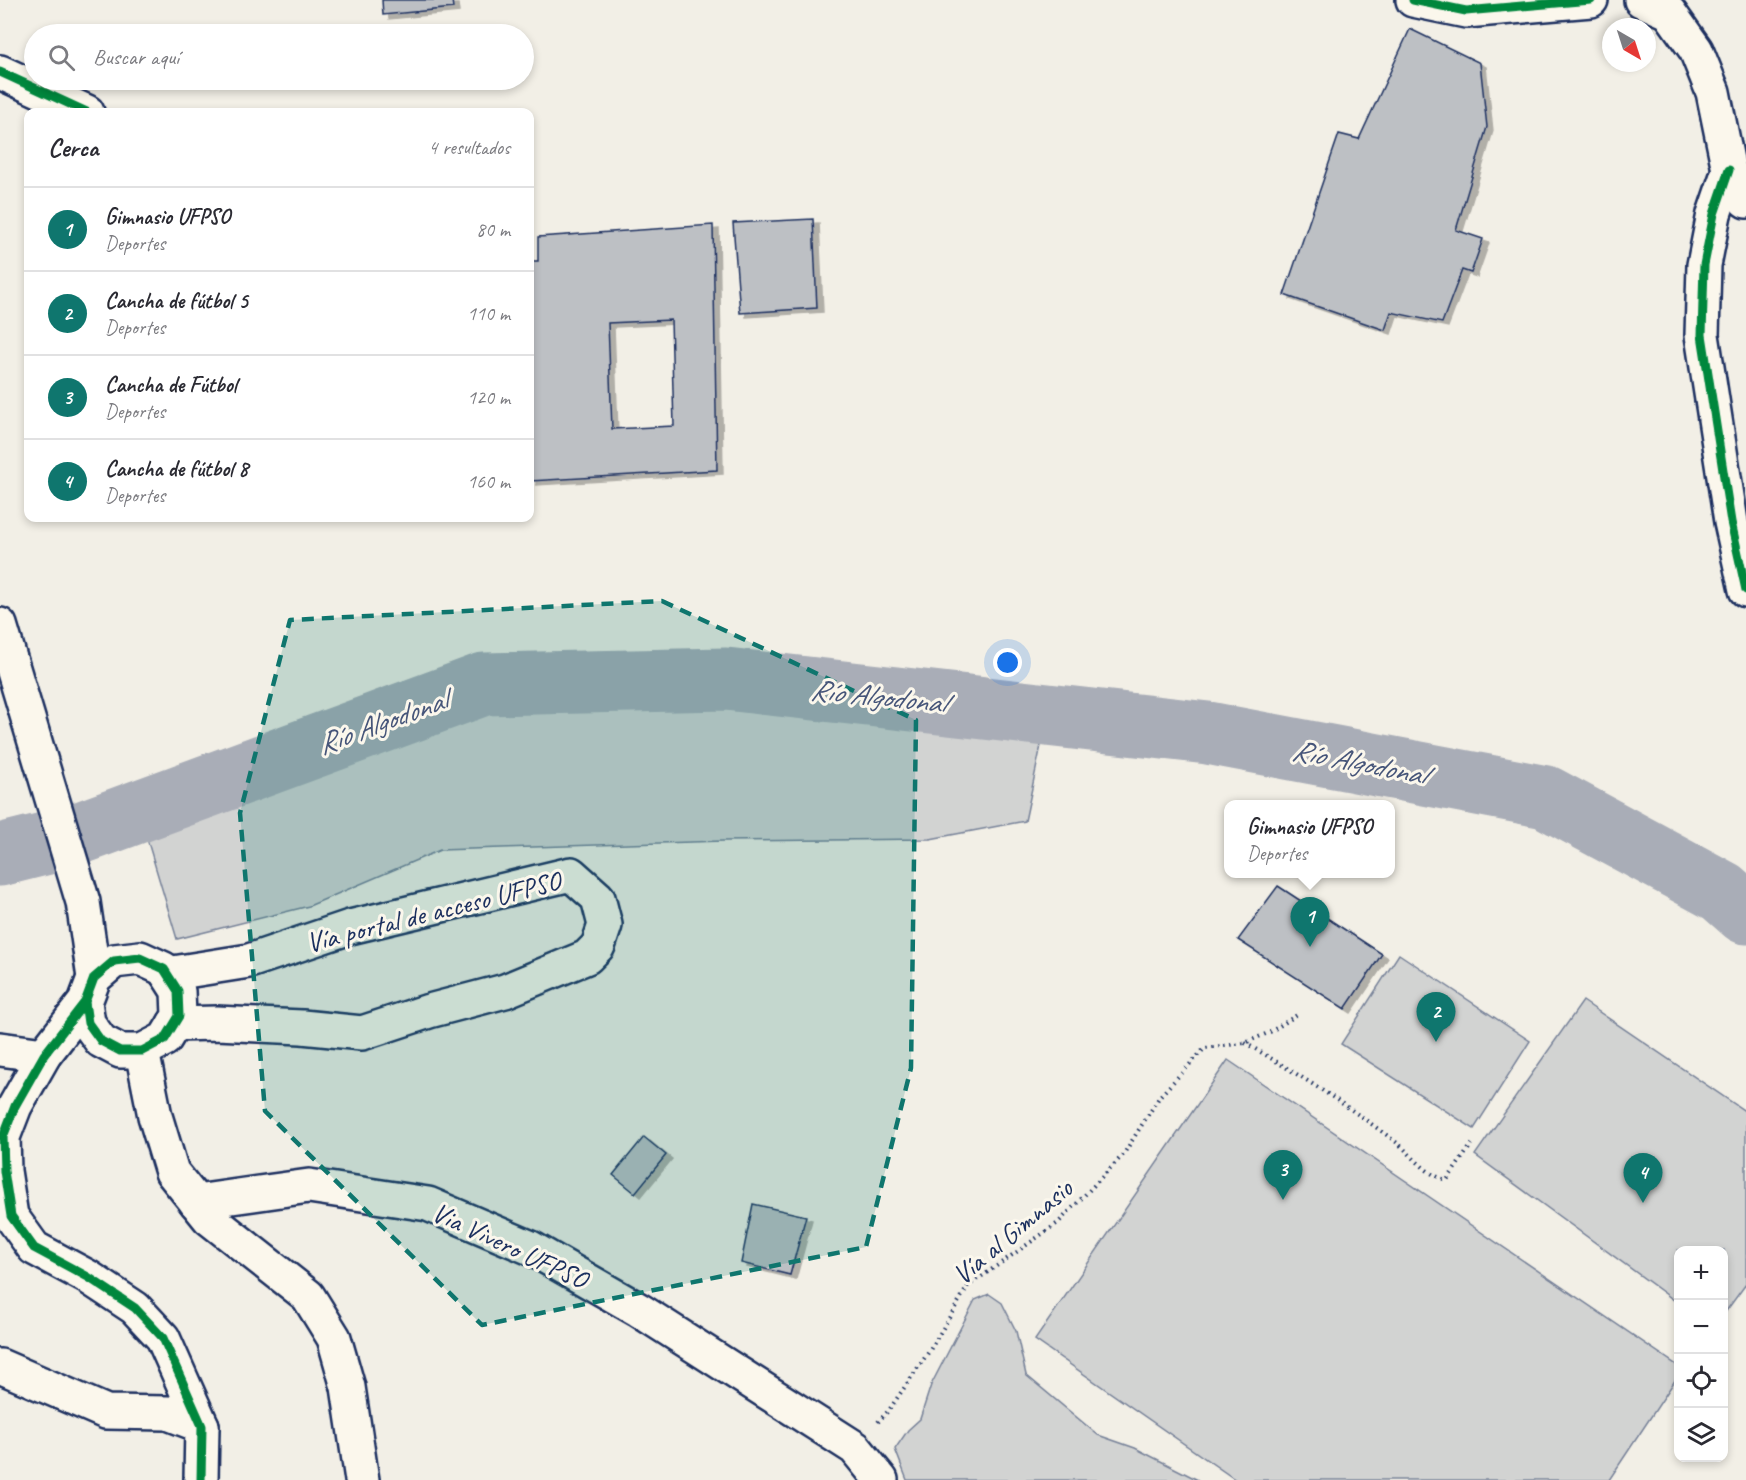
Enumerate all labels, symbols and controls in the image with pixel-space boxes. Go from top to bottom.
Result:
north arrow [1602,18,1656,72]
search box [24,24,534,90]
icon: search [45,41,78,74]
text: Buscar aquí [93,43,179,71]
text: Cerca [48,131,98,164]
text: 4 resultados [428,135,510,160]
text: Gimnasio UFPSO [105,203,230,231]
text: 1 [63,217,72,242]
text: 80 m [476,217,510,242]
text: Deportes [105,231,165,256]
text: Cancha de fútbol 5 [105,287,248,315]
text: 2 [63,301,72,326]
text: 110 m [467,301,510,326]
text: Deportes [105,315,165,340]
text: Cancha de Fútbol [105,371,237,399]
text: 3 [63,385,72,410]
text: 120 m [467,385,510,410]
text: Deportes [105,399,165,424]
text: Cancha de fútbol 8 [105,455,248,483]
text: 4 [63,469,72,494]
text: 160 m [467,469,510,494]
text: Deportes [105,483,165,508]
your location [993,648,1022,677]
water label: Río Algodonal [809,670,957,723]
water label: Río Algodonal [312,678,461,763]
water label: Río Algodonal [1289,730,1439,795]
popup [1224,800,1395,878]
text: Gimnasio UFPSO [1247,813,1372,841]
text: Deportes [1247,841,1307,866]
street label: Vía portal de acceso UFPSO [302,862,567,960]
pin: 1 [1290,898,1330,947]
pin: 2 [1416,992,1456,1042]
pin: 3 [1264,1150,1302,1200]
pin: 4 [1624,1154,1662,1203]
street label: Vía al Gimnasio [945,1170,1081,1292]
street label: Via Vivero UFPSO [427,1194,596,1298]
map controls [1674,1246,1728,1462]
button: + [1674,1246,1728,1300]
button: − [1674,1300,1728,1354]
button: locate [1674,1354,1728,1408]
button: layers [1674,1408,1728,1462]

